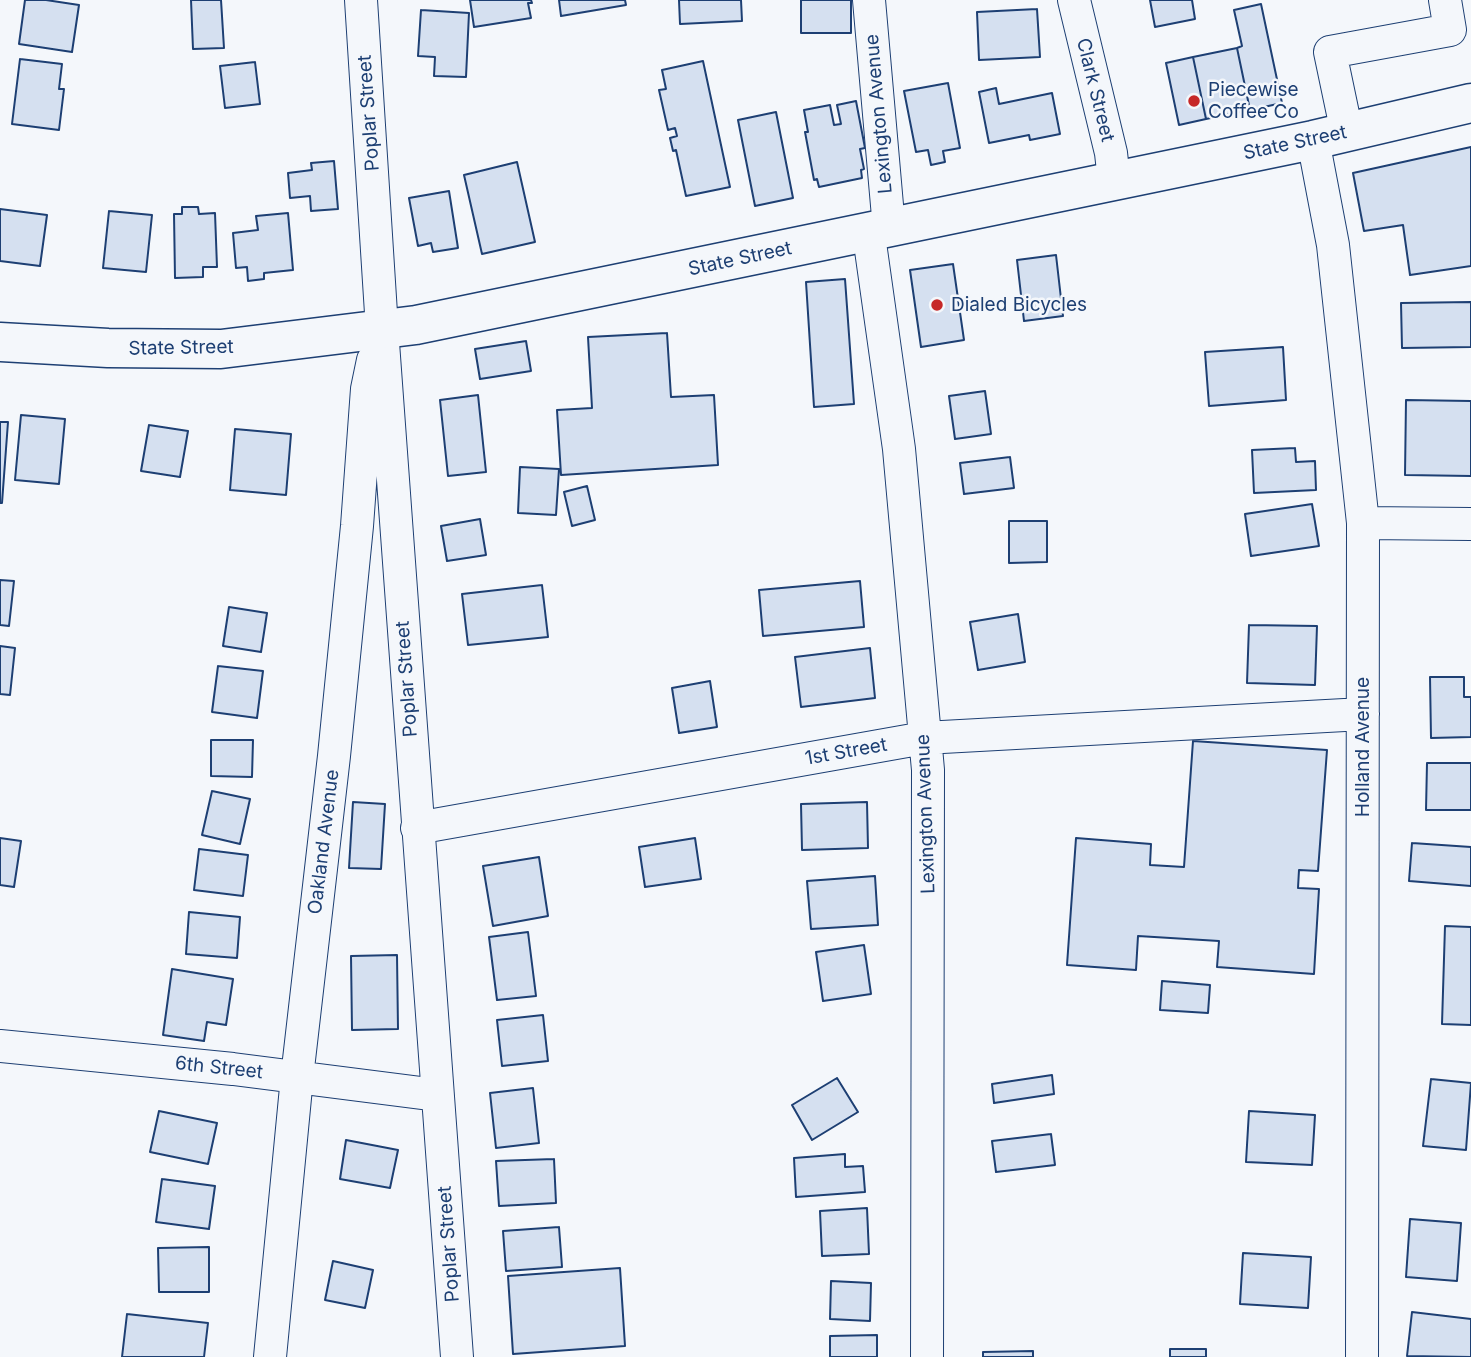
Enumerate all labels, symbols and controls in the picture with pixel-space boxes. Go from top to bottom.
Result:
street label: Lexington Avenue [861,33,897,195]
street label: Clark Street [1071,36,1119,144]
street label: Poplar Street [354,54,384,172]
place label: Piecewise Coffee Co [1208,79,1299,123]
marker: Piecewise Coffee Co [1186,93,1202,109]
street label: State Street [1241,121,1349,165]
street label: State Street [686,237,794,281]
place label: Dialed Bicycles [951,294,1087,316]
marker: Dialed Bicycles [929,297,945,313]
street label: State Street [128,336,234,360]
street label: Poplar Street [392,620,422,738]
street label: Holland Avenue [1352,677,1374,817]
street label: 1st Street [803,734,889,770]
street label: Lexington Avenue [912,734,940,894]
street label: Oakland Avenue [304,768,344,916]
street label: 6th Street [174,1052,264,1084]
street label: Poplar Street [434,1185,464,1303]

